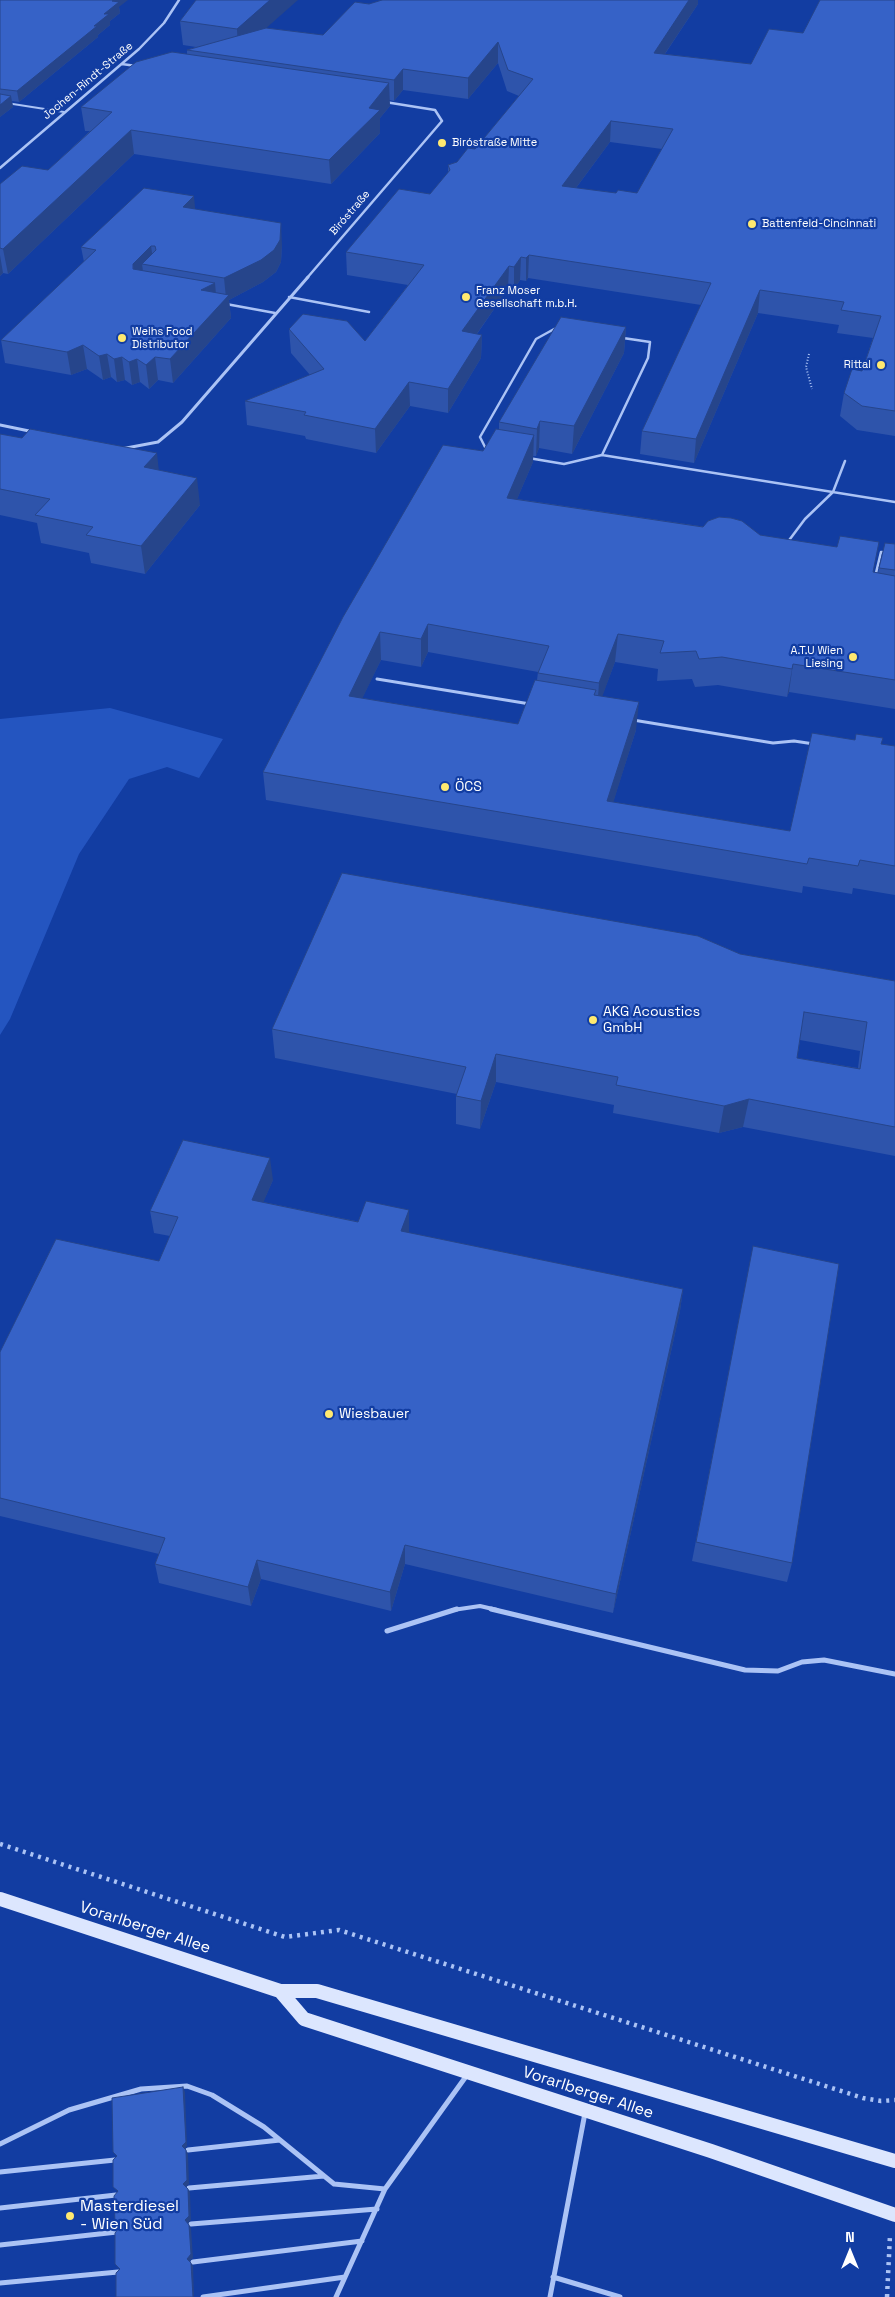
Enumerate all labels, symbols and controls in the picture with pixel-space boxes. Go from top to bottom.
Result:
street label: Jochen-Rindt-Straße [40,39,136,123]
place label: Biróstraße Mitte [452,136,537,150]
marker: Biróstraße Mitte [436,137,448,149]
street label: Biróstraße [327,188,373,238]
place label: Battenfeld-Cincinnati [762,217,876,231]
marker: Battenfeld-Cincinnati [746,218,758,230]
place label: Franz Moser Gesellschaft m.b.H. [476,284,577,310]
marker: Franz Moser Gesellschaft m.b.H. [460,291,472,303]
place label: Weihs Food Distributor [132,325,193,351]
marker: Weihs Food Distributor [116,332,128,344]
place label: Rittal [844,358,871,372]
marker: Rittal [875,359,887,371]
place label: A.T.U Wien Liesing [791,644,843,670]
marker: A.T.U Wien Liesing [847,651,859,663]
place label: ÖCS [455,779,482,795]
marker: ÖCS [439,781,451,793]
place label: AKG Acoustics GmbH [603,1004,700,1036]
marker: AKG Acoustics GmbH [587,1014,599,1026]
place label: Wiesbauer [339,1406,409,1422]
marker: Wiesbauer [323,1408,335,1420]
street label: Vorarlberger Allee [77,1898,213,1958]
street label: Vorarlberger Allee [520,2063,656,2123]
place label: Masterdiesel - Wien Süd [80,2197,179,2235]
marker: Masterdiesel - Wien Süd [64,2210,76,2222]
north arrow [825,2227,875,2277]
text: N [845,2228,855,2246]

